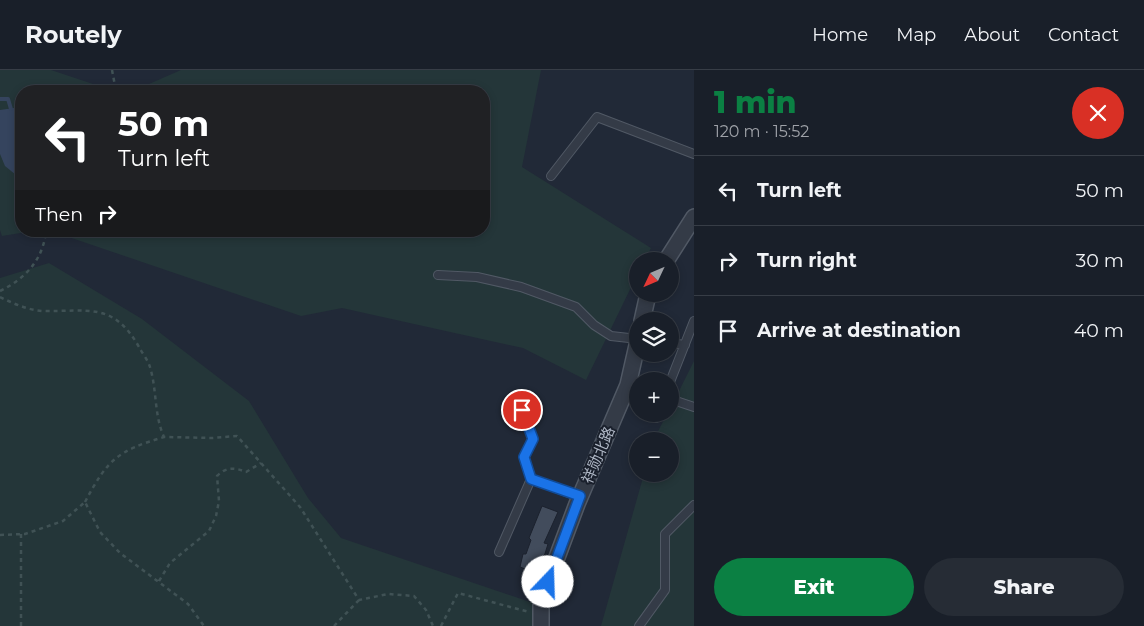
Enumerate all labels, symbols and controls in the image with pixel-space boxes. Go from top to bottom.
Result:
text: Routely [25,20,122,49]
text: Home [812,24,868,46]
text: Map [896,24,936,46]
text: About [964,24,1020,46]
text: Contact [1048,24,1119,46]
text: 1 min [714,84,797,121]
button: close [1072,87,1124,139]
text: 50 m [118,102,209,145]
icon: left [35,105,100,170]
text: 120 m · 15:52 [714,122,809,141]
text: Turn left [118,145,210,172]
icon: left [714,177,742,205]
text: Turn left [757,179,842,202]
text: 50 m [1076,179,1124,202]
icon: right [93,200,121,228]
text: Then [35,203,83,226]
icon: right [714,247,742,275]
text: Turn right [757,249,857,272]
text: 30 m [1076,249,1124,272]
north arrow [629,252,679,302]
map controls [629,252,679,482]
button: layers [629,312,679,362]
icon: arrive [714,317,742,345]
text: Arrive at destination [757,319,961,342]
text: 40 m [1074,319,1124,342]
button: + [629,372,679,422]
pin [501,389,543,431]
icon: arrive [508,396,536,424]
street label: 祥勋北路 [578,424,618,486]
button: − [629,432,679,482]
position arrow [521,555,573,607]
button: Exit [714,558,914,616]
button: Share [924,558,1124,616]

